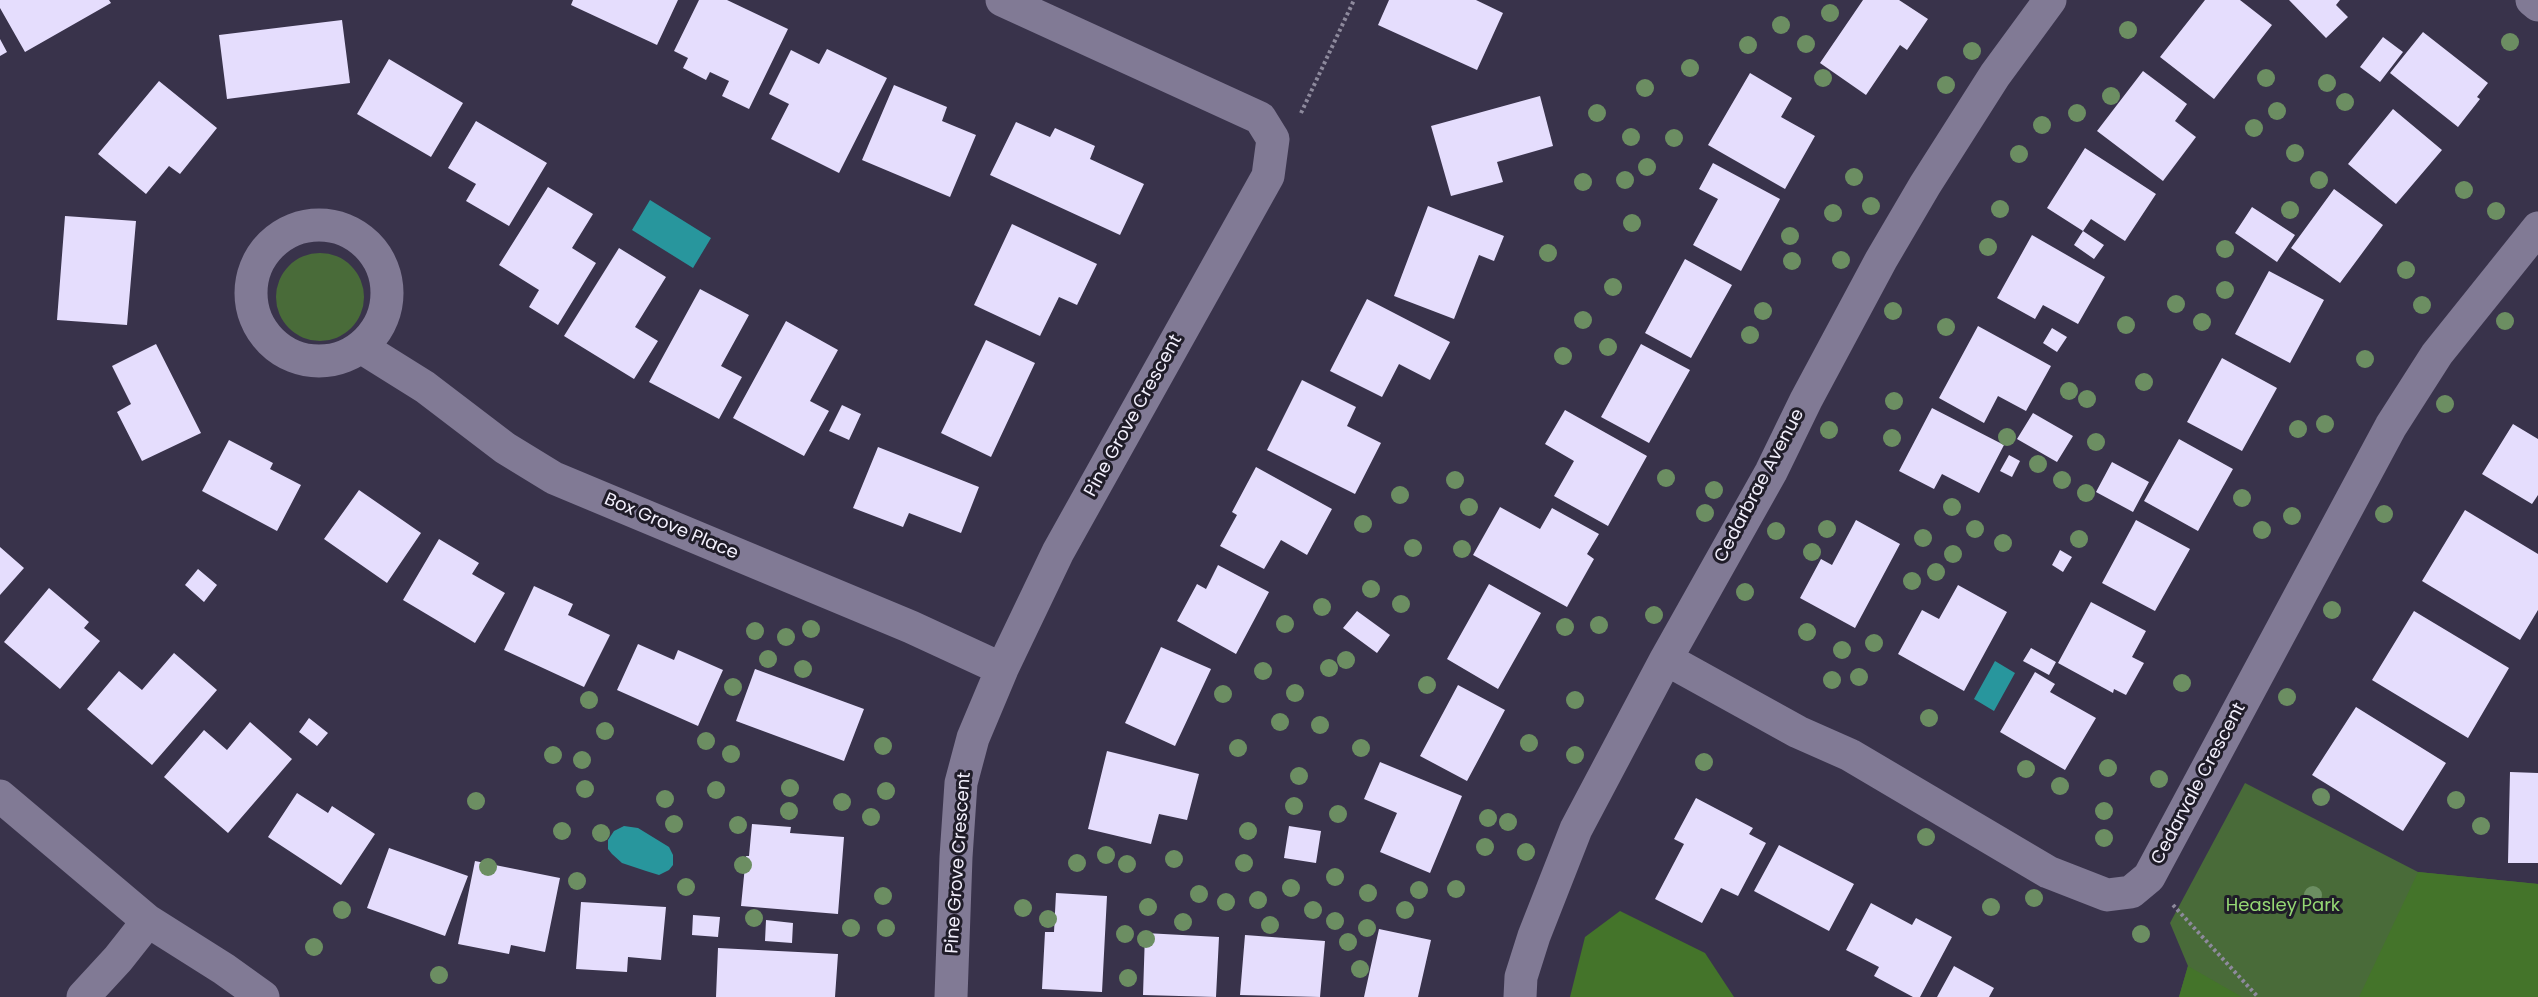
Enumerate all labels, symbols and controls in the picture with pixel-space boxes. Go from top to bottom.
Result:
street label: Pine Grove Crescent [1080,331,1188,501]
street label: Cedarbrae Avenue [1710,406,1810,566]
street label: Box Grove Place [601,489,741,565]
street label: Cedarvale Crescent [2147,699,2251,869]
street label: Pine Grove Crescent [942,771,976,955]
park label: Heasley Park [2226,895,2340,917]

